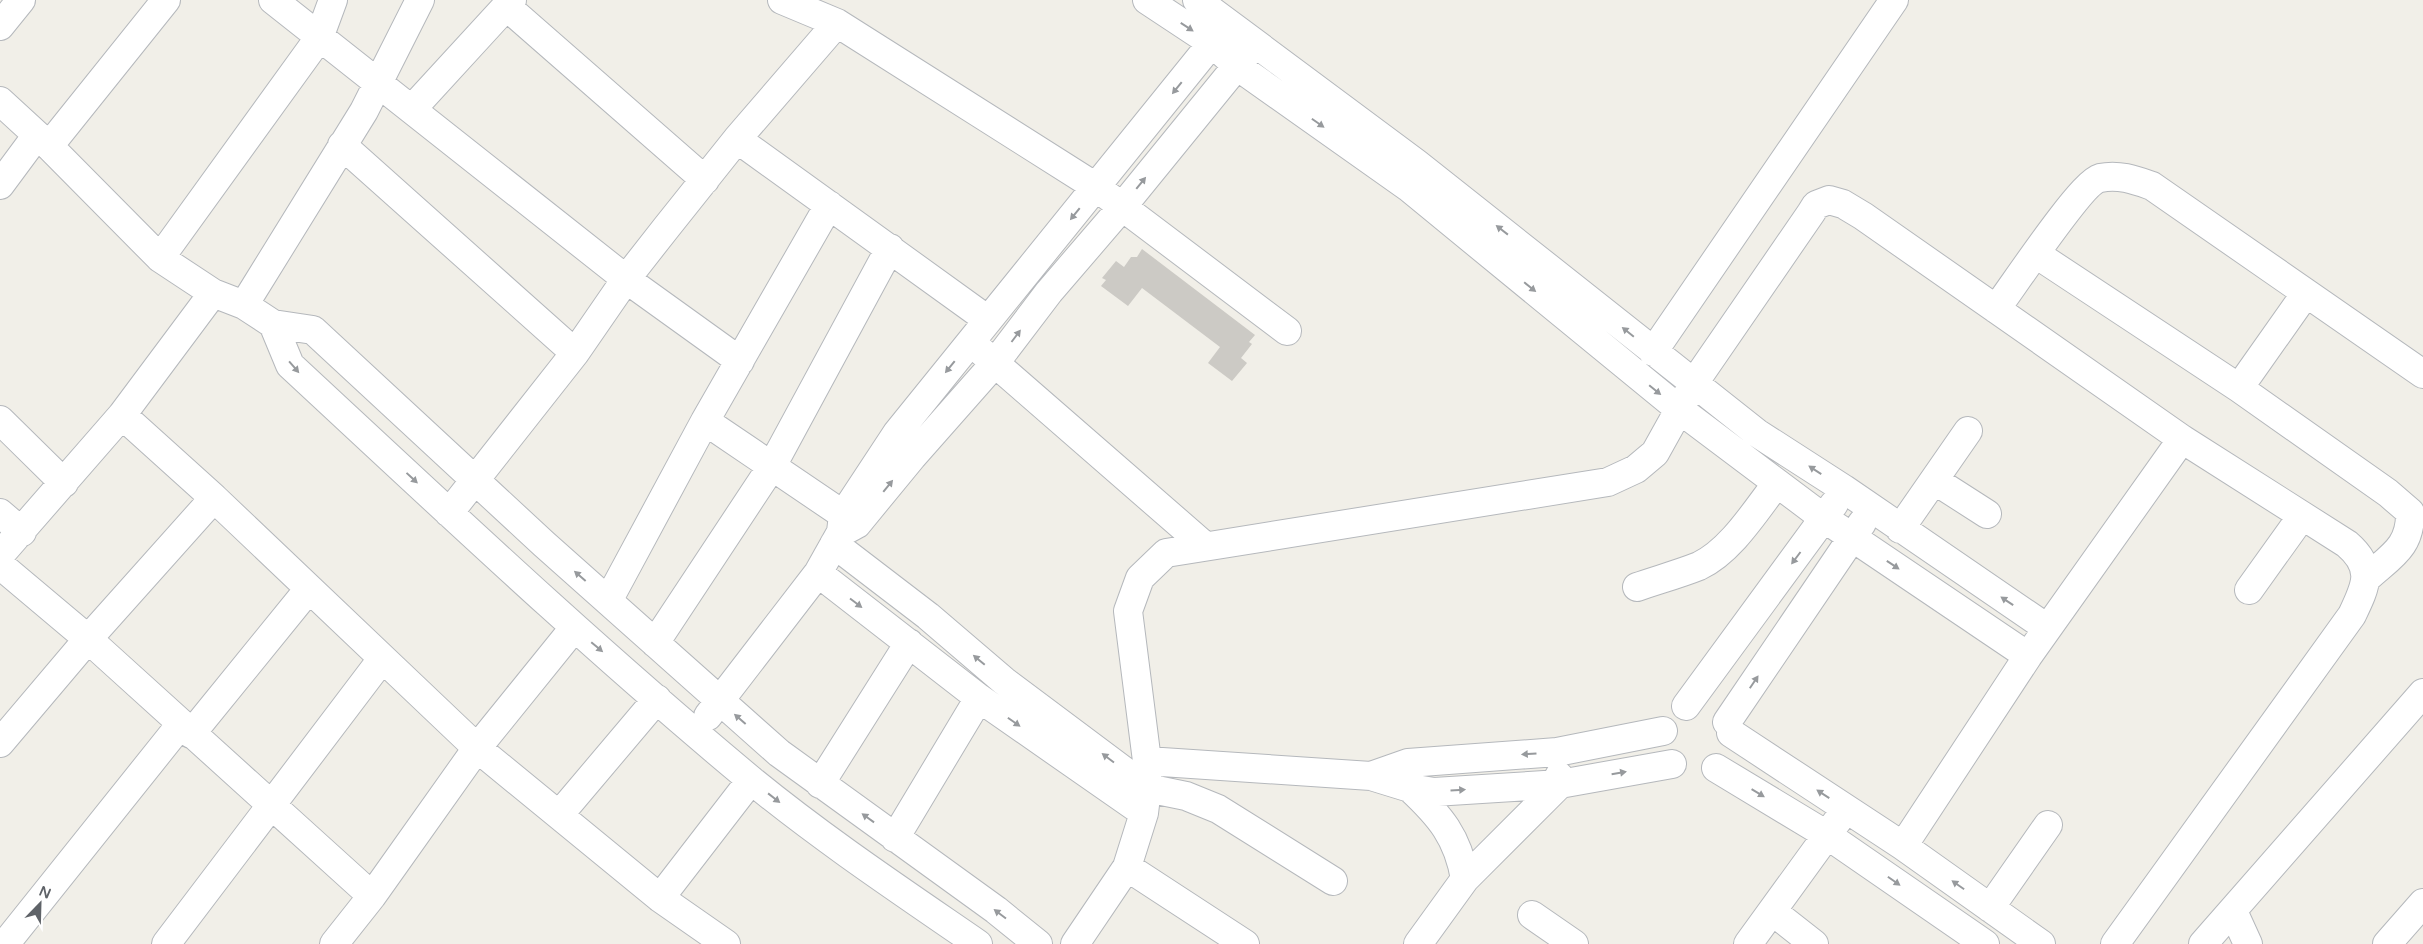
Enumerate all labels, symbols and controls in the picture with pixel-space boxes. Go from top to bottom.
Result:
one-way arrow [1181,22,1194,32]
one-way arrow [1171,81,1182,94]
one-way arrow [1311,118,1325,128]
one-way arrow [1136,177,1147,190]
one-way arrow [1069,207,1080,220]
one-way arrow [1496,224,1509,235]
one-way arrow [1523,281,1536,292]
one-way arrow [1622,326,1635,337]
one-way arrow [1010,329,1021,342]
one-way arrow [944,360,955,373]
one-way arrow [288,361,299,374]
one-way arrow [1649,384,1662,395]
one-way arrow [1808,466,1821,475]
one-way arrow [406,472,418,484]
one-way arrow [883,480,894,493]
one-way arrow [1791,551,1801,565]
one-way arrow [1886,560,1900,570]
one-way arrow [573,570,586,581]
one-way arrow [2000,596,2014,606]
one-way arrow [849,597,862,608]
one-way arrow [590,641,602,653]
one-way arrow [973,654,986,665]
one-way arrow [1749,675,1759,689]
one-way arrow [734,713,746,725]
one-way arrow [1007,717,1020,727]
one-way arrow [1520,750,1536,758]
one-way arrow [1102,753,1115,764]
one-way arrow [1612,769,1628,777]
one-way arrow [1450,786,1466,794]
one-way arrow [1751,788,1764,797]
one-way arrow [1817,790,1830,799]
one-way arrow [767,792,780,803]
one-way arrow [862,813,875,824]
one-way arrow [1887,876,1901,886]
north arrow [15,879,65,929]
one-way arrow [1952,880,1965,891]
text: N [36,882,53,903]
one-way arrow [994,908,1007,919]

